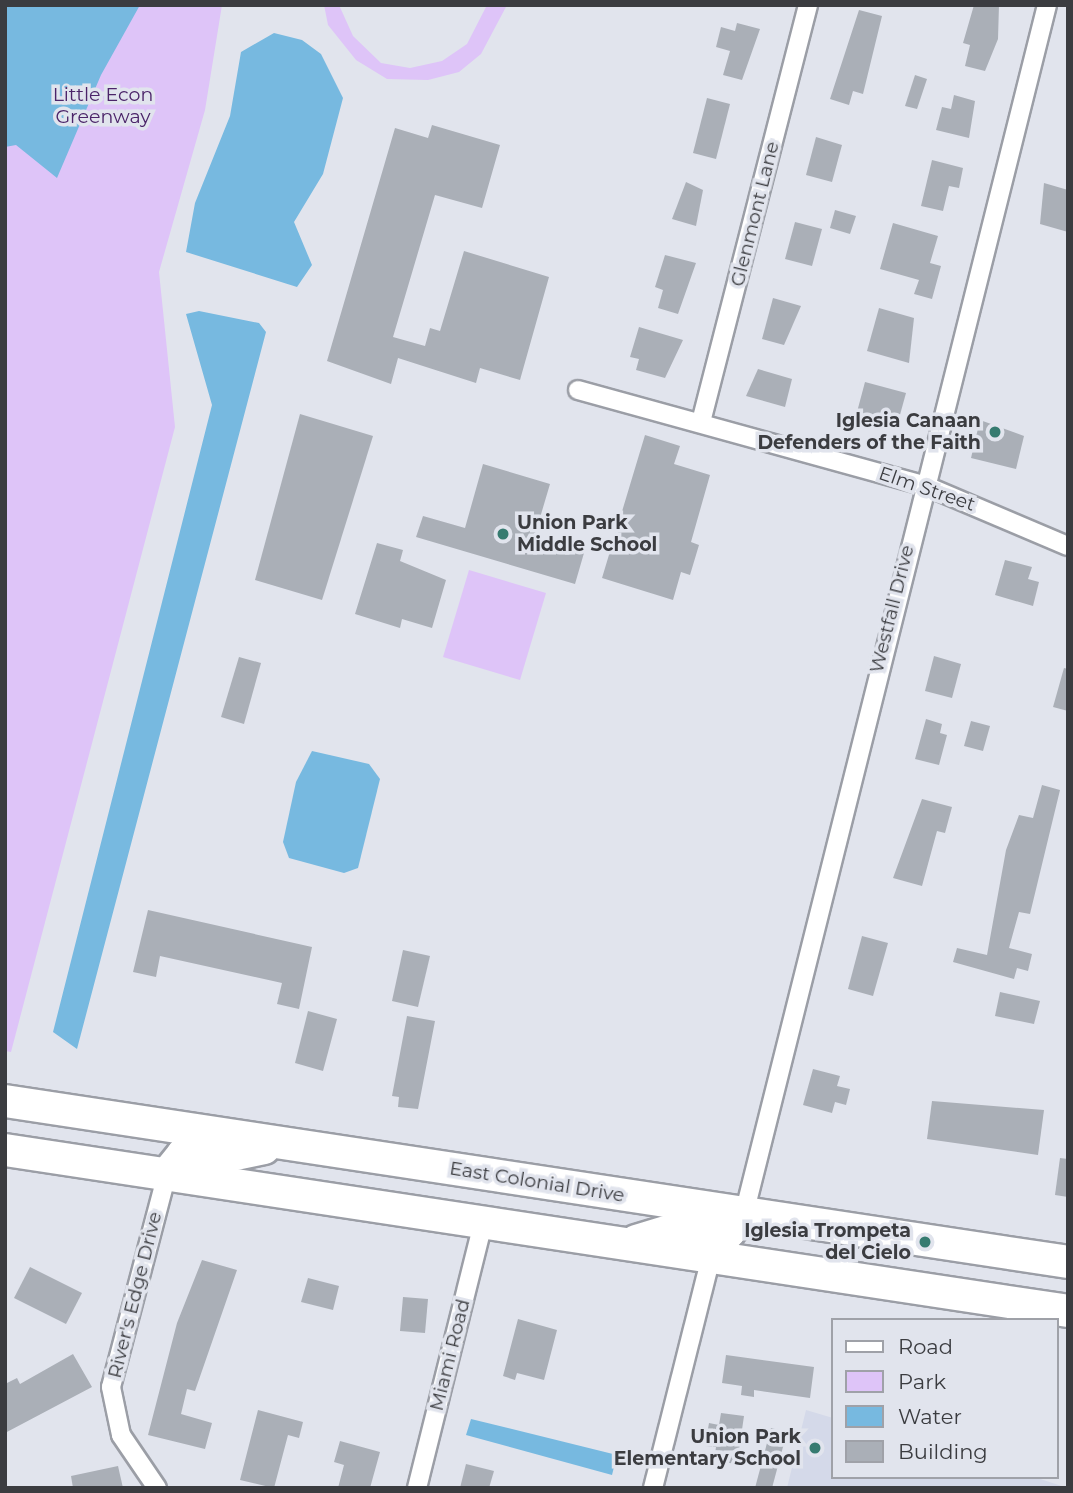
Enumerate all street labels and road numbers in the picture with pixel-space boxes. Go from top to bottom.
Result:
street label: Glenmont Lane [726,139,784,289]
street label: Elm Street [876,462,978,516]
street label: Westfall Drive [865,543,919,675]
street label: East Colonial Drive [448,1157,626,1207]
street label: River's Edge Drive [103,1209,167,1381]
street label: Miami Road [425,1297,475,1413]

